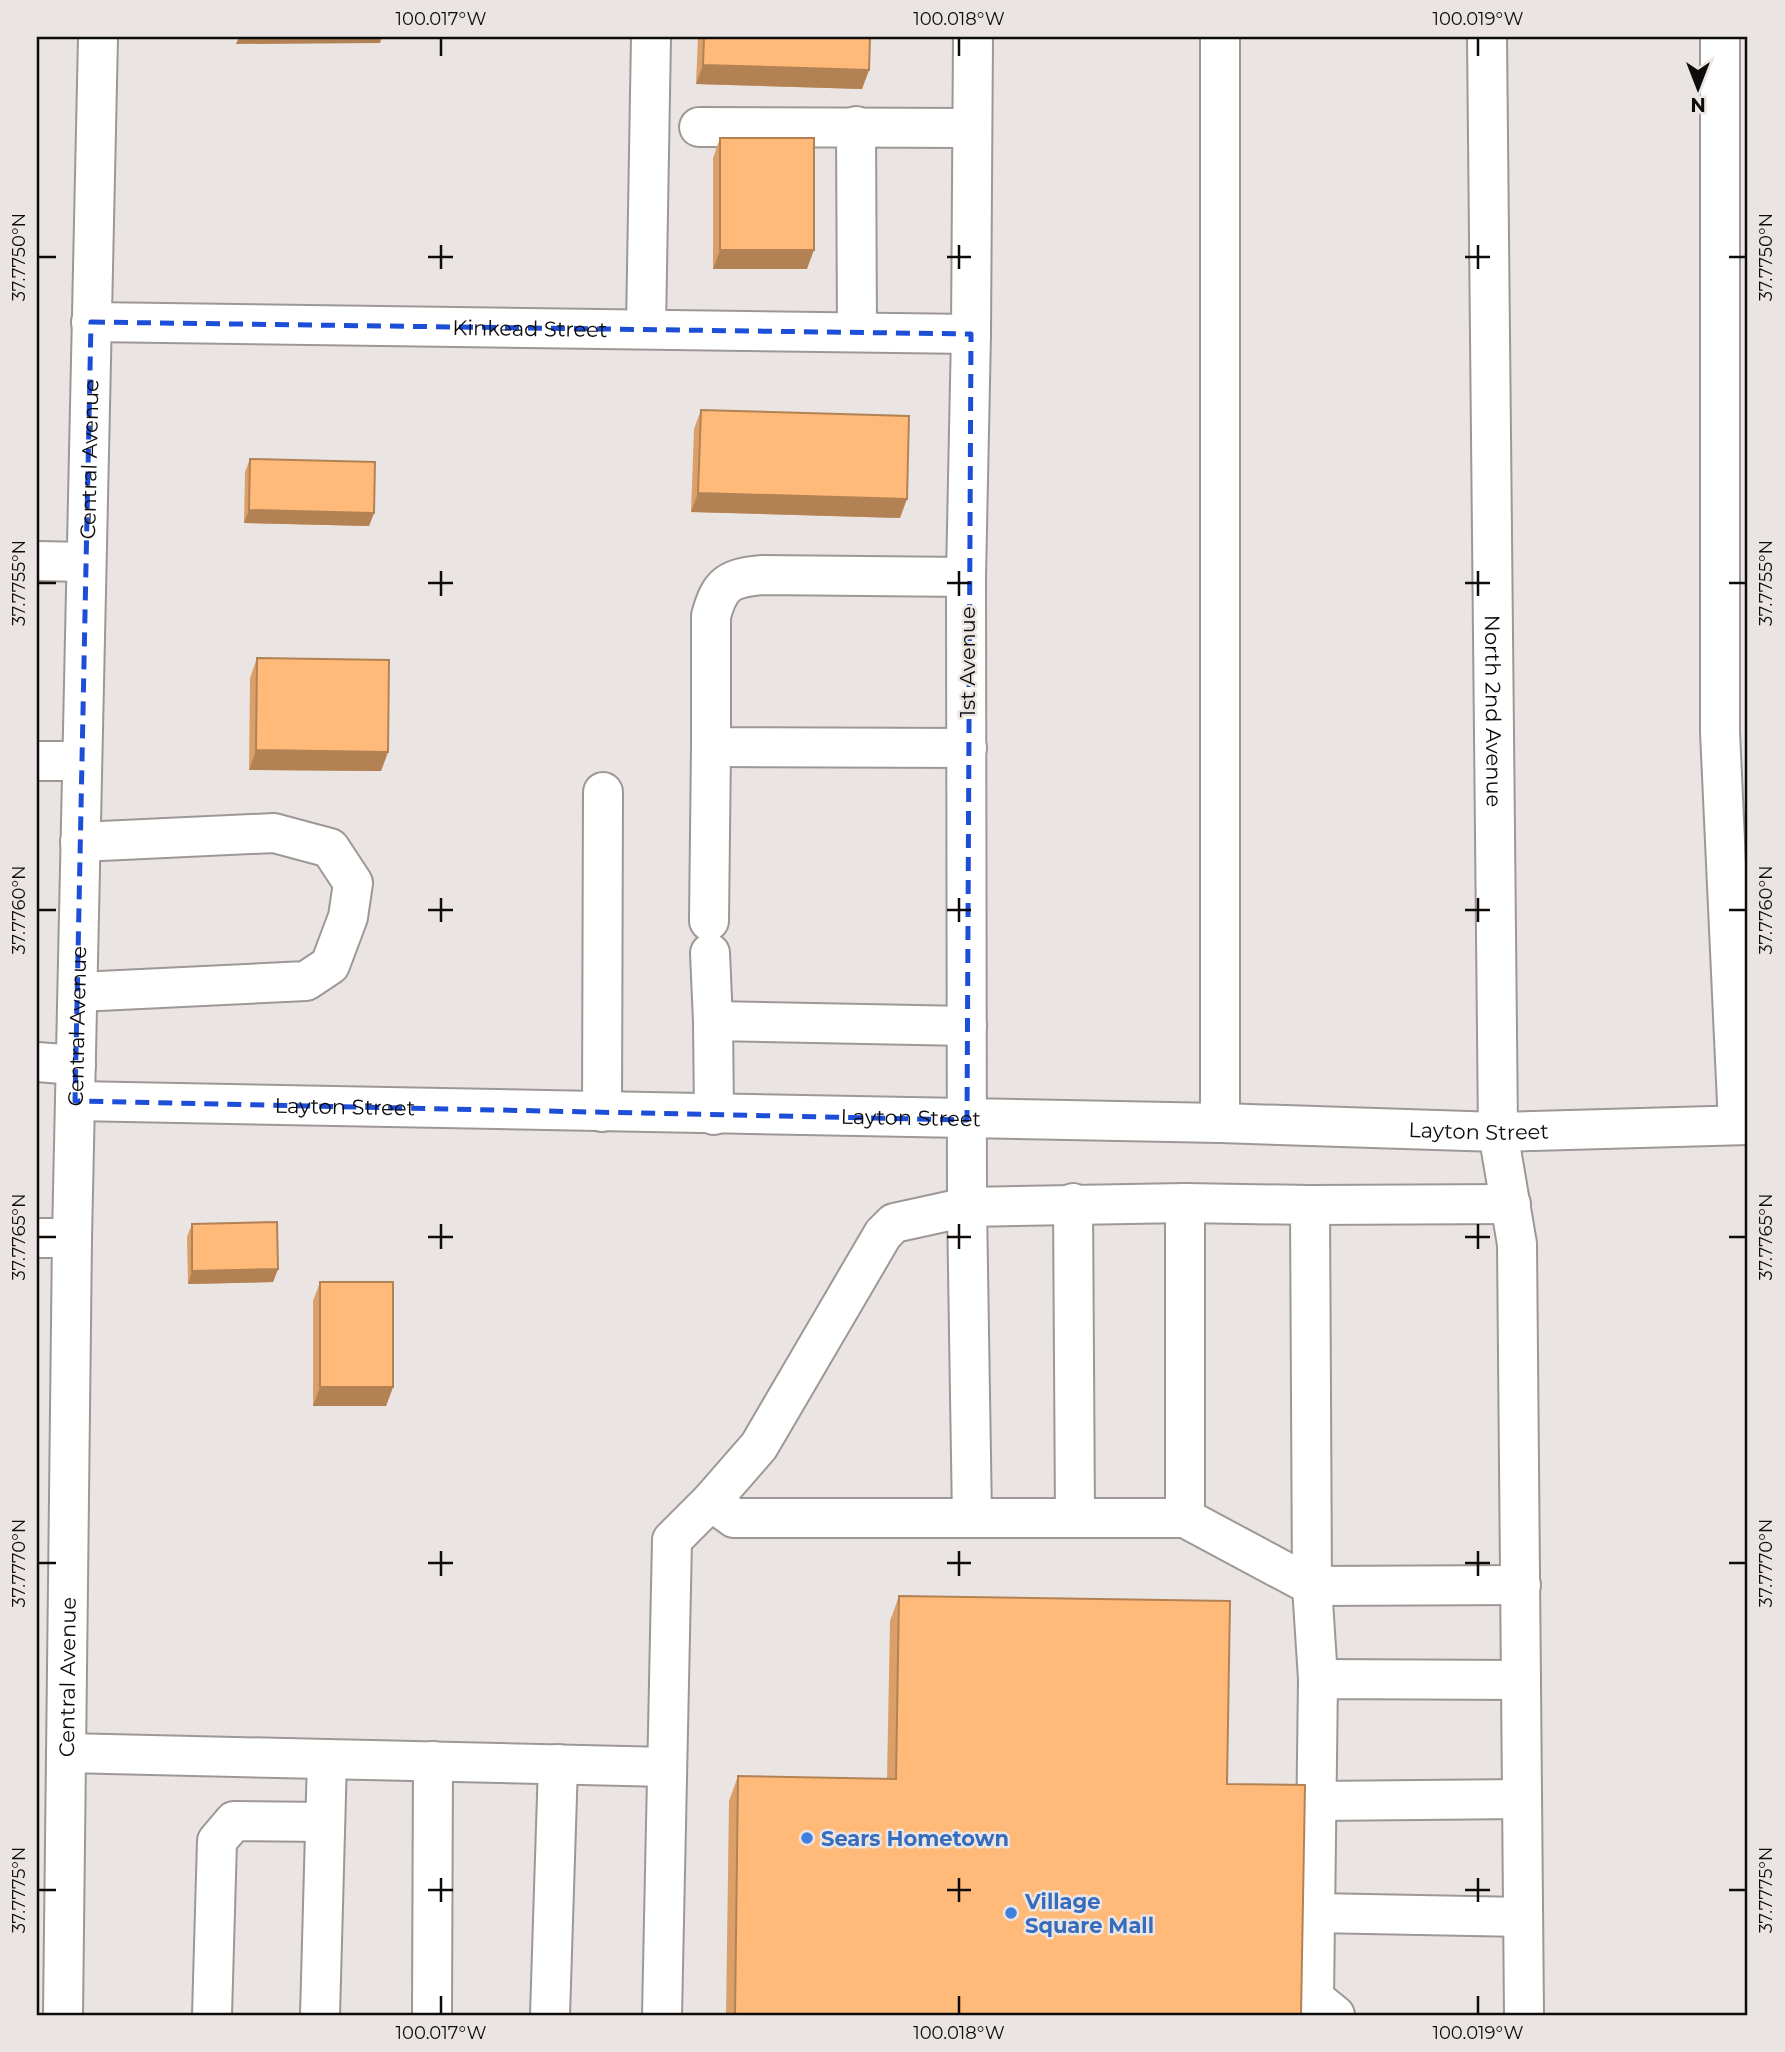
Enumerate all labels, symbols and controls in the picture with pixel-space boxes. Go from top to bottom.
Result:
text: 100.017°W [396,8,486,30]
text: 100.018°W [913,8,1005,30]
text: 100.019°W [1432,8,1524,30]
north arrow [1662,52,1732,122]
text: N [1690,93,1706,116]
text: 37.7750°N [8,213,30,301]
text: 37.7750°N [1755,213,1777,301]
street label: Kinkead Street [452,314,608,342]
street label: Central Avenue [75,379,103,540]
text: 37.7755°N [8,540,30,626]
text: 37.7755°N [1755,540,1777,626]
street label: 1st Avenue [955,606,980,718]
street label: North 2nd Avenue [1480,615,1507,807]
text: 37.7760°N [8,865,30,955]
text: 37.7760°N [1755,865,1777,955]
street label: Central Avenue [62,946,91,1106]
street label: Layton Street [275,1092,415,1120]
street label: Layton Street [840,1103,981,1131]
street label: Layton Street [1408,1117,1549,1145]
text: 37.7765°N [8,1193,30,1281]
text: 37.7765°N [1755,1193,1777,1281]
text: 37.7770°N [8,1519,30,1607]
text: 37.7770°N [1755,1519,1777,1607]
street label: Central Avenue [53,1597,80,1757]
place label: Sears Hometown [821,1826,1009,1851]
marker: Sears Hometown [799,1830,815,1846]
text: 37.7775°N [8,1847,30,1933]
text: 37.7775°N [1755,1847,1777,1933]
place label: Village Square Mall [1024,1889,1154,1938]
marker: Village Square Mall [1003,1905,1019,1921]
text: 100.017°W [396,2022,486,2044]
text: 100.018°W [913,2022,1005,2044]
text: 100.019°W [1432,2022,1524,2044]

